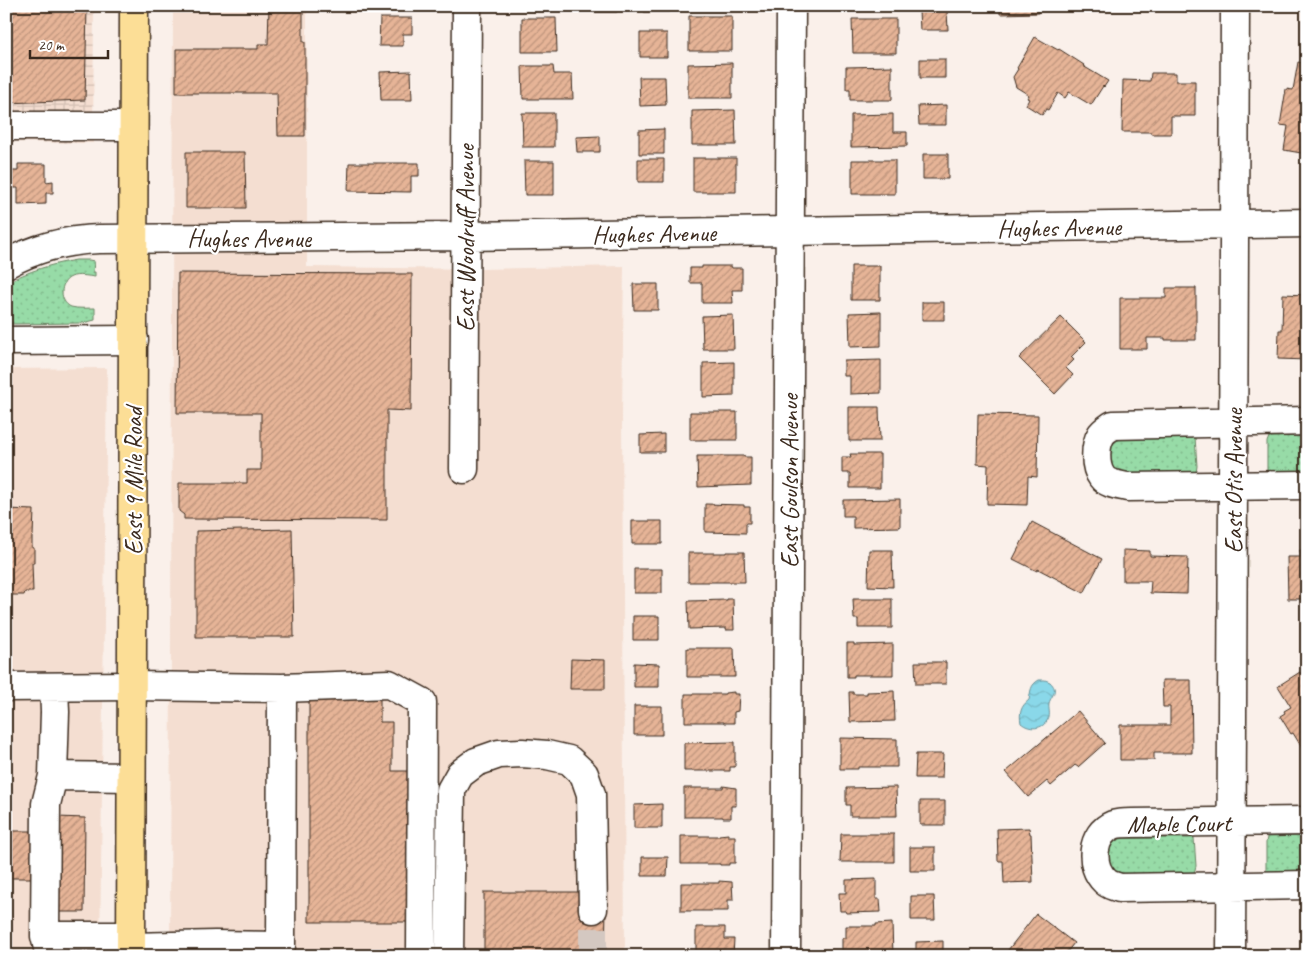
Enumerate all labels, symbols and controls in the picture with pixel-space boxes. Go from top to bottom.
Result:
scale bar [30,28,108,60]
text: 20 m [38,36,65,55]
street label: East Woodruff Avenue [450,143,482,331]
street label: Hughes Avenue [997,211,1123,245]
street label: Hughes Avenue [592,217,718,251]
street label: Hughes Avenue [187,223,313,255]
street label: East Goulson Avenue [774,392,806,568]
street label: East 9 Mile Road [118,403,150,555]
street label: East Otis Avenue [1218,407,1250,553]
street label: Maple Court [1127,807,1234,841]

